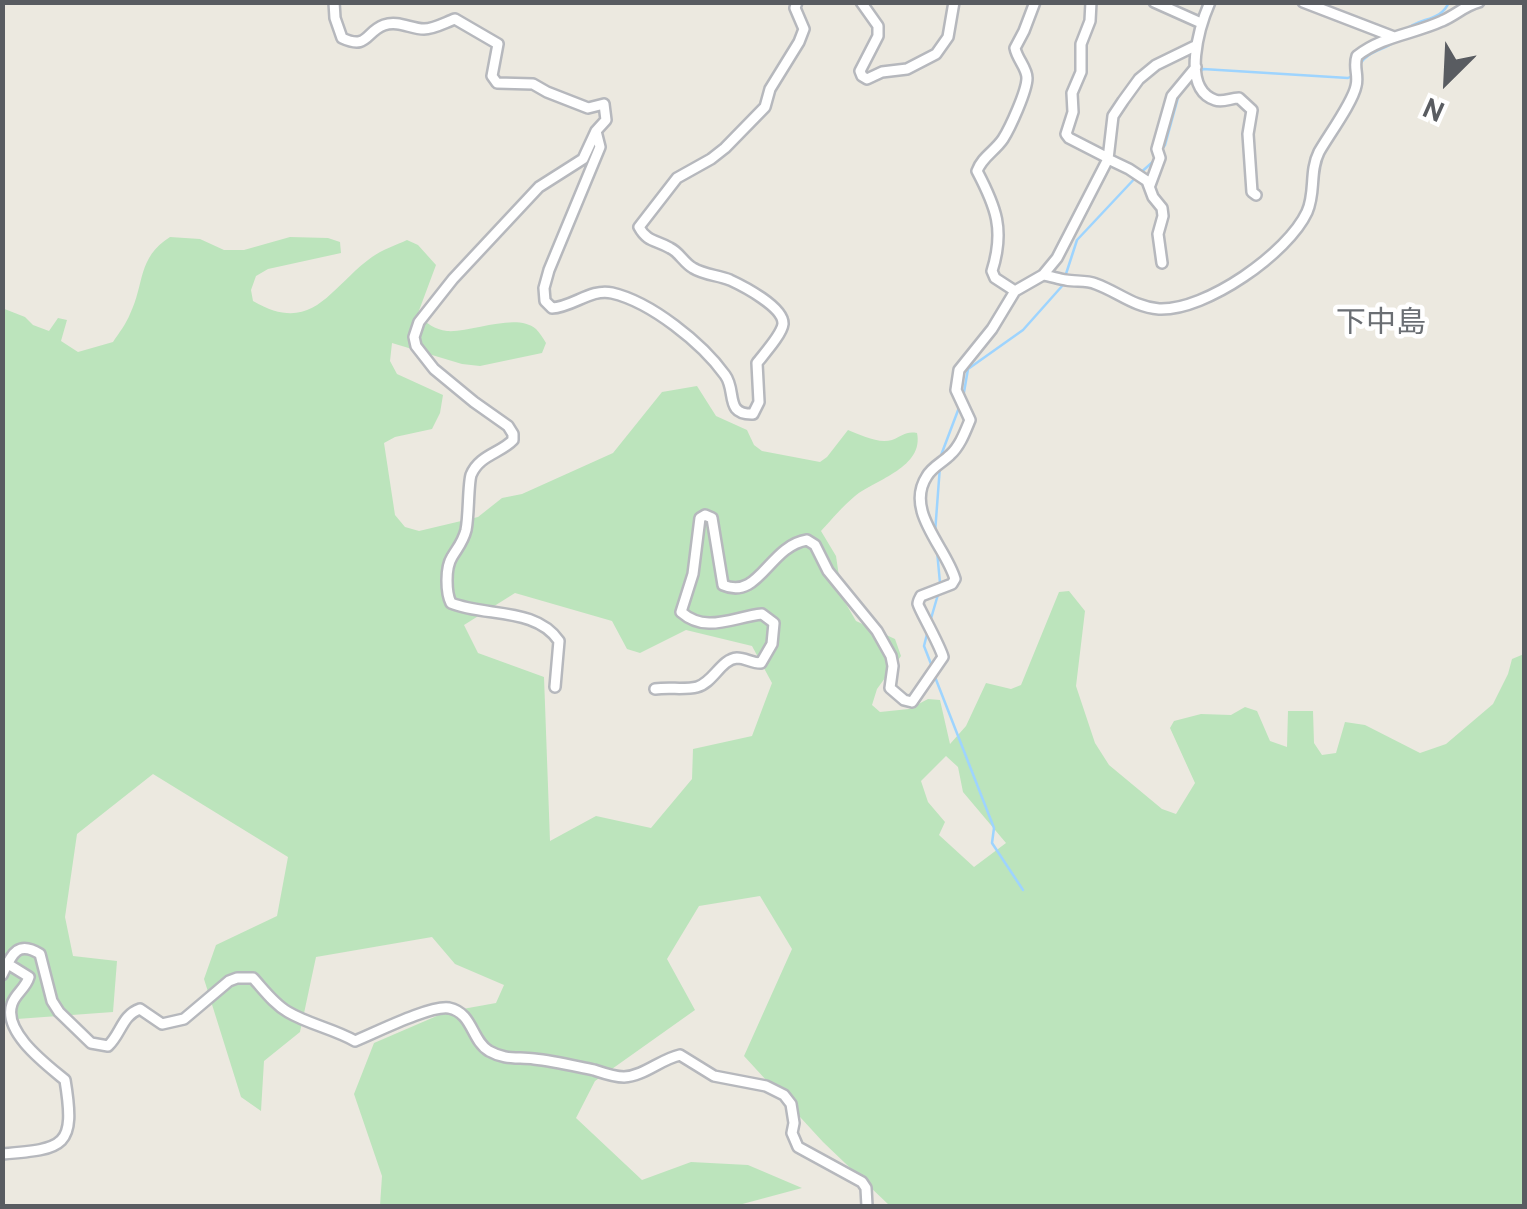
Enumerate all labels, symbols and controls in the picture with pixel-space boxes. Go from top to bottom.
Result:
north arrow [1397,30,1497,130]
text: N [1418,87,1451,128]
district label: 下中島 [1336,308,1426,344]

